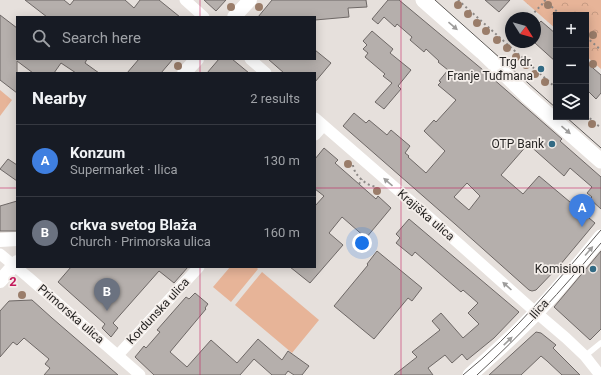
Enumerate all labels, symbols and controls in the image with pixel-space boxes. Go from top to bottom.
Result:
north arrow [505,12,541,48]
map controls [553,12,589,120]
button: + [553,12,589,48]
search box [16,16,316,60]
one-way arrow [447,21,458,30]
icon: search [30,27,52,49]
text: Search here [62,29,141,47]
button: − [553,48,589,84]
place label: Trg dr. Franje Tuđmana [447,55,533,83]
marker: Trg dr. Franje Tuđmana [536,64,546,74]
button: layers [553,84,589,120]
text: Nearby [32,88,87,108]
text: 2 results [250,91,300,106]
one-way arrow [561,125,570,134]
place label: OTP Bank [491,137,545,151]
marker: OTP Bank [547,139,557,149]
text: Konzum [70,144,125,162]
text: A [41,153,49,168]
text: 130 m [263,153,300,168]
text: Supermarket · Ilica [70,162,178,177]
one-way arrow [383,177,394,186]
street label: Krajiška ulica [395,187,457,243]
pin: A [569,194,595,227]
text: crkva svetog Blaža [70,216,197,234]
text: B [41,225,49,240]
text: 160 m [263,225,300,240]
your location [352,233,372,253]
text: Church · Primorska ulica [70,234,211,249]
one-way arrow [585,246,594,257]
place label: Komision [535,262,585,276]
marker: Komision [588,264,598,274]
text: 2 [9,274,17,289]
street label: Kordunska ulica [124,275,192,347]
pin: B [94,278,120,311]
street label: Primorska ulica [35,281,107,347]
one-way arrow [502,282,512,291]
street label: Ilica [526,296,552,322]
one-way arrow [503,336,513,346]

